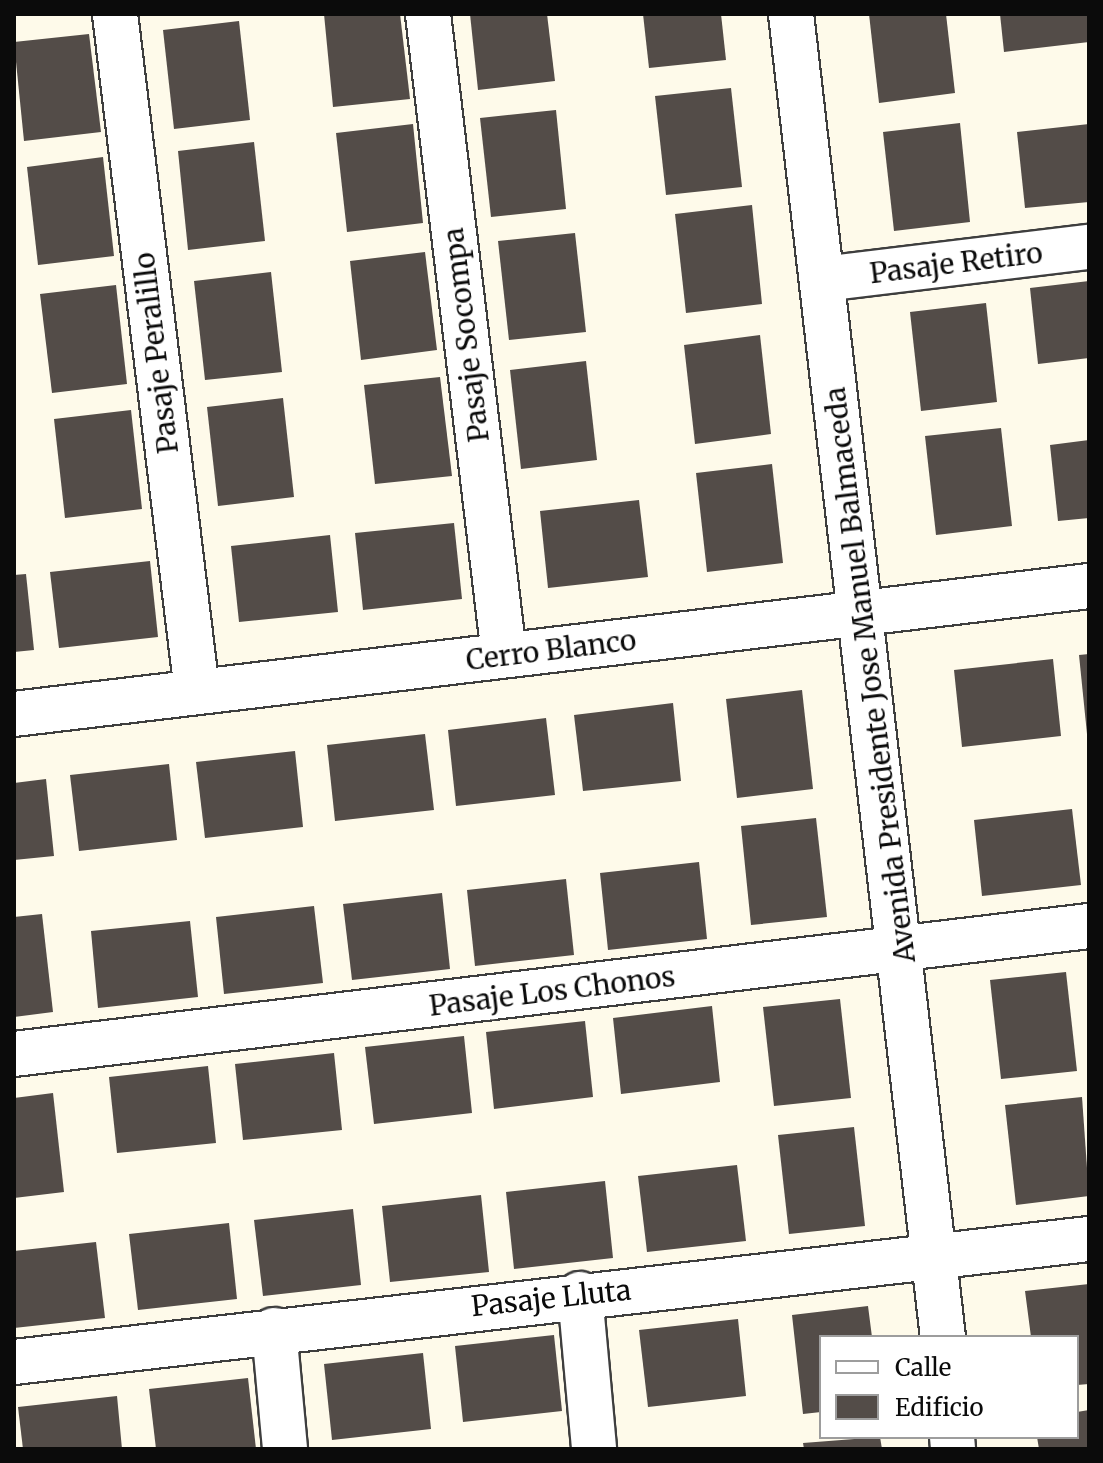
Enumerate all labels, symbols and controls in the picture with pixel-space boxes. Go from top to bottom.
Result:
street label: Pasaje Socompa [436,226,496,444]
street label: Pasaje Retiro [868,236,1044,290]
street label: Pasaje Peralillo [127,251,185,455]
street label: Avenida Presidente Jose Manuel Balmaceda [818,385,922,965]
street label: Cerro Blanco [464,623,638,677]
street label: Pasaje Los Chonos [427,959,677,1023]
street label: Pasaje Lluta [469,1273,633,1323]
legend [819,1335,1079,1439]
text: Calle [895,1352,951,1383]
text: Edificio [895,1392,983,1423]

